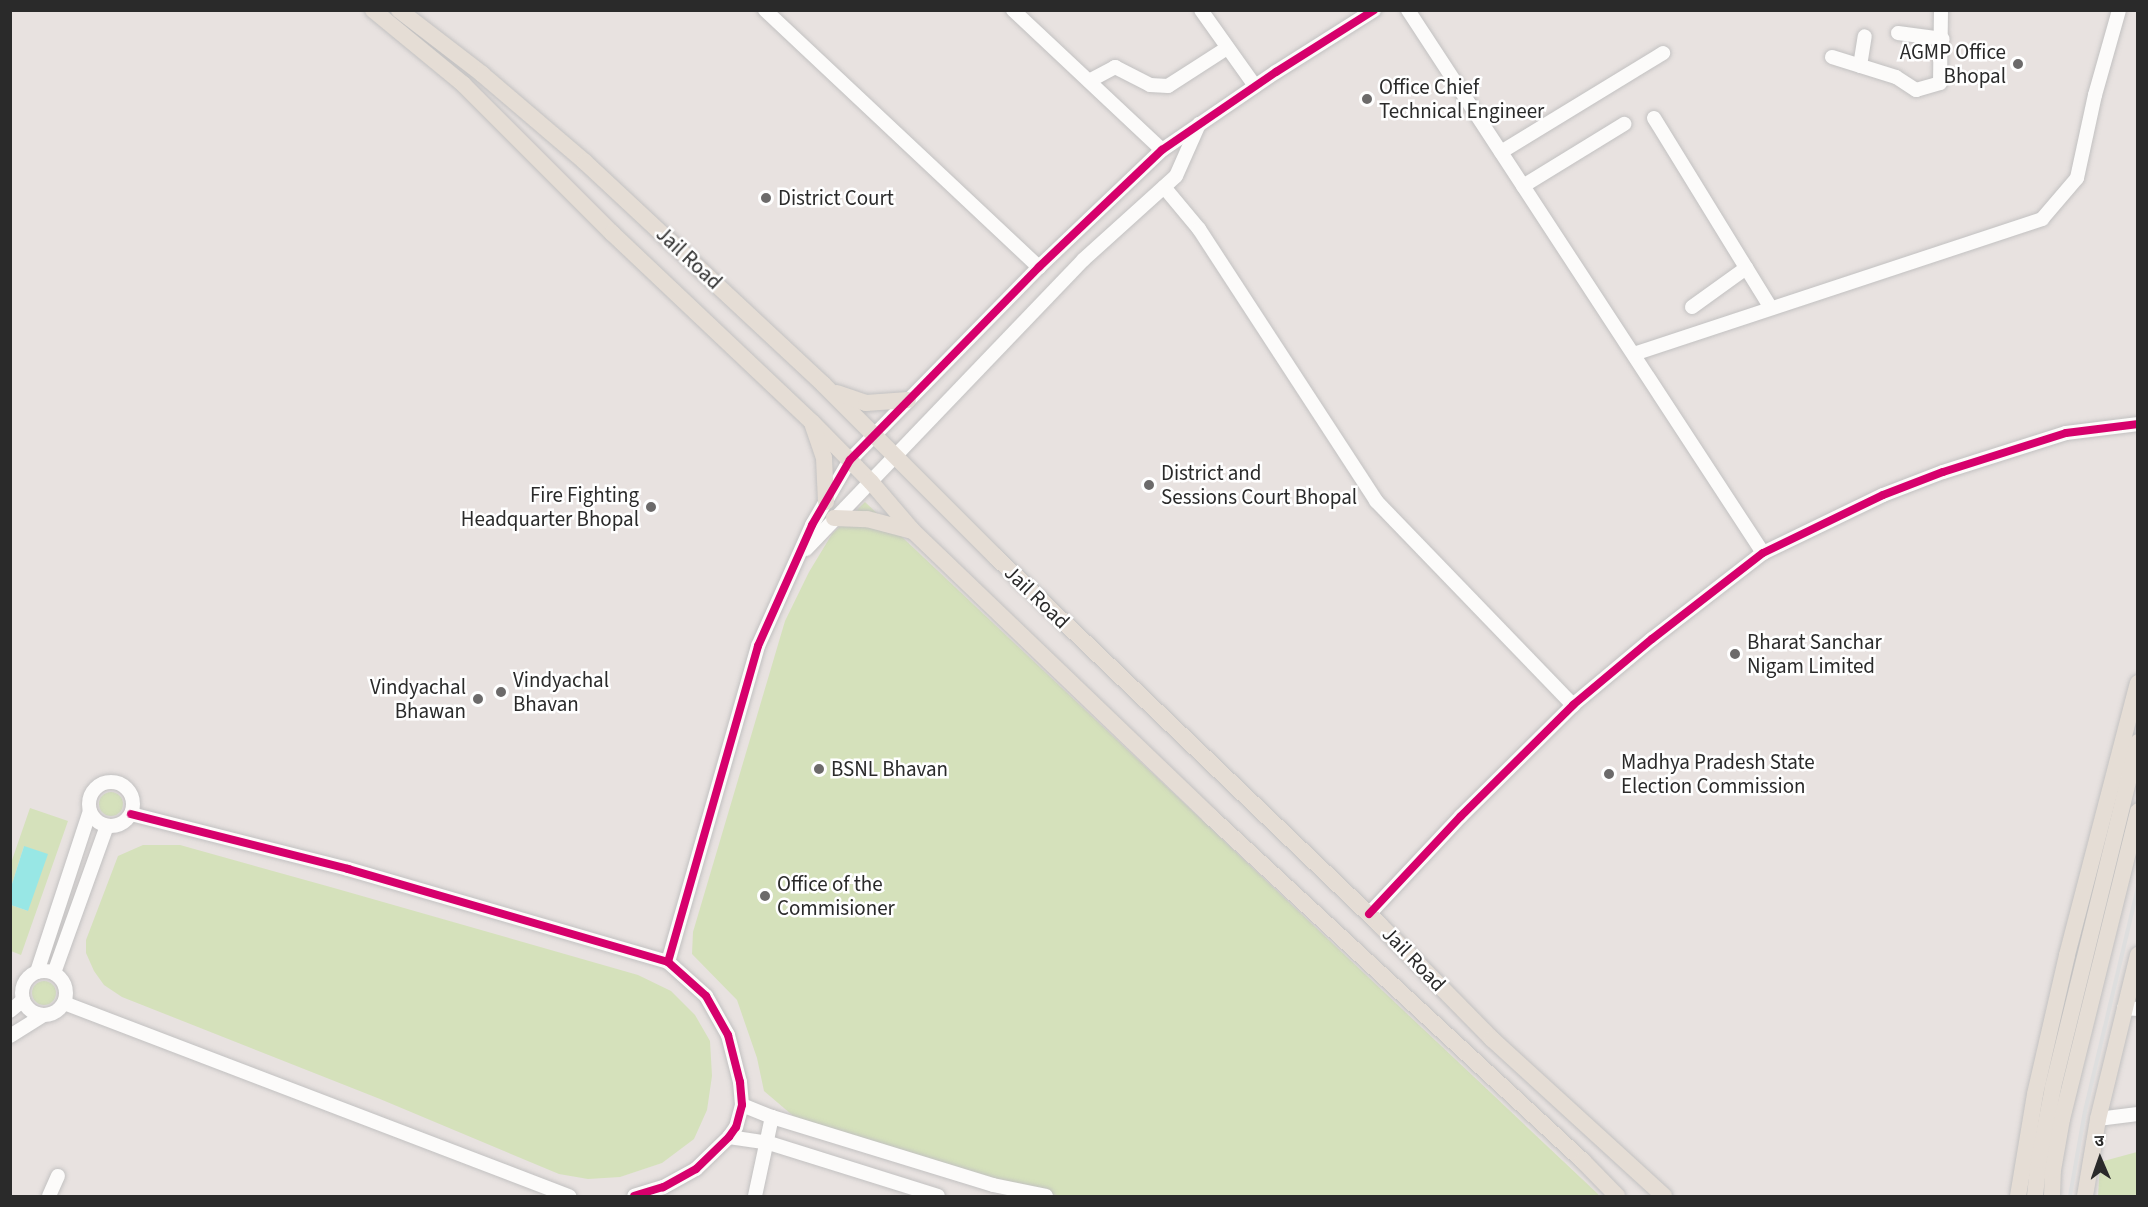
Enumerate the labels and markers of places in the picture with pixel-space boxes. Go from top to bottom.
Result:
place label: AGMP Office Bhopal [1900,39,2006,89]
marker: AGMP Office Bhopal [2011,57,2025,71]
place label: Office Chief Technical Engineer [1379,74,1544,124]
marker: Office Chief Technical Engineer [1360,92,1374,106]
place label: District Court [778,185,894,211]
marker: District Court [759,191,773,205]
place label: District and Sessions Court Bhopal [1161,460,1357,510]
marker: District and Sessions Court Bhopal [1142,478,1156,492]
place label: Fire Fighting Headquarter Bhopal [461,482,639,532]
marker: Fire Fighting Headquarter Bhopal [644,500,658,514]
place label: Bharat Sanchar Nigam Limited [1747,629,1882,679]
marker: Bharat Sanchar Nigam Limited [1728,647,1742,661]
place label: Vindyachal Bhavan [513,667,609,717]
place label: Vindyachal Bhawan [370,674,466,724]
marker: Vindyachal Bhavan [494,685,508,699]
marker: Vindyachal Bhawan [471,692,485,706]
place label: Madhya Pradesh State Election Commission [1621,749,1815,799]
place label: BSNL Bhavan [831,756,948,782]
marker: BSNL Bhavan [812,762,826,776]
marker: Madhya Pradesh State Election Commission [1602,767,1616,781]
place label: Office of the Commisioner [777,871,895,921]
marker: Office of the Commisioner [758,889,772,903]

